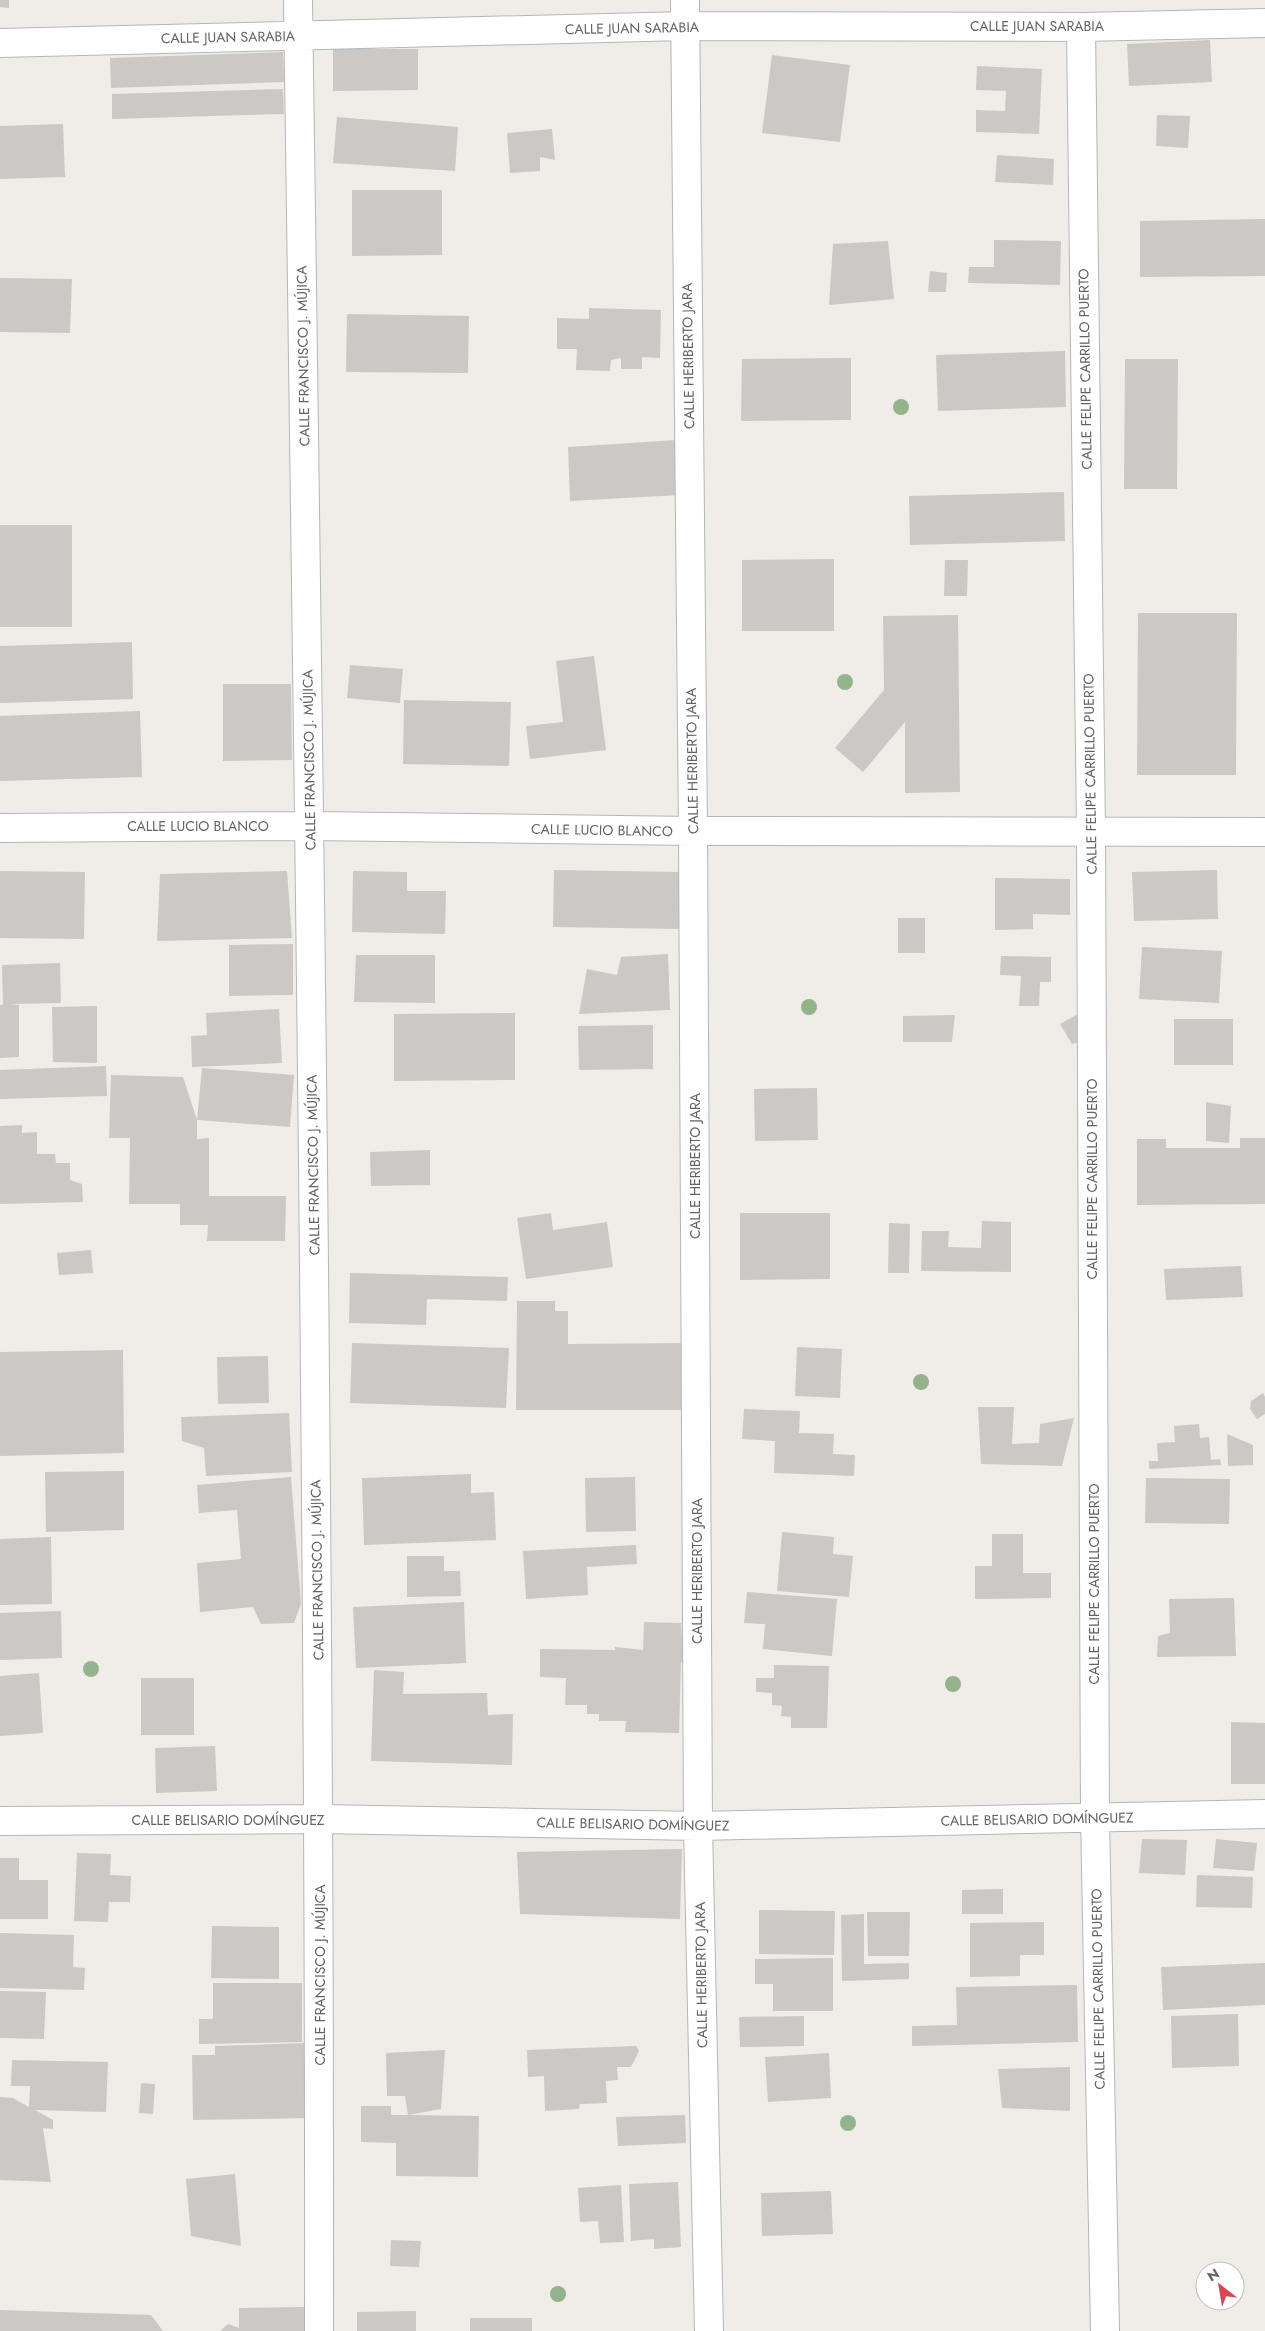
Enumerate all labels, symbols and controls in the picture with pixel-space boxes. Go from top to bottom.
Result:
street label: CALLE JUAN SARABIA [970,16,1105,36]
street label: CALLE JUAN SARABIA [565,17,700,39]
street label: CALLE JUAN SARABIA [161,26,296,48]
street label: CALLE FRANCISCO J. MÚJICA [291,265,315,447]
street label: CALLE FELIPE CARRILLO PUERTO [1073,268,1097,470]
street label: CALLE HERIBERTO JARA [677,282,699,429]
street label: CALLE FRANCISCO J. MÚJICA [297,669,321,851]
street label: CALLE FELIPE CARRILLO PUERTO [1078,673,1102,875]
street label: CALLE HERIBERTO JARA [681,687,703,834]
street label: CALLE LUCIO BLANCO [127,816,269,836]
street label: CALLE LUCIO BLANCO [531,819,673,841]
street label: CALLE FRANCISCO J. MÚJICA [301,1074,325,1256]
street label: CALLE FELIPE CARRILLO PUERTO [1082,1078,1102,1280]
street label: CALLE HERIBERTO JARA [685,1092,705,1239]
street label: CALLE FRANCISCO J. MÚJICA [305,1479,329,1661]
street label: CALLE FELIPE CARRILLO PUERTO [1084,1483,1104,1685]
street label: CALLE HERIBERTO JARA [687,1497,707,1644]
street label: CALLE BELISARIO DOMÍNGUEZ [940,1807,1134,1831]
street label: CALLE BELISARIO DOMÍNGUEZ [132,1810,325,1830]
street label: CALLE BELISARIO DOMÍNGUEZ [536,1812,730,1836]
street label: CALLE FRANCISCO J. MÚJICA [310,1884,330,2065]
street label: CALLE FELIPE CARRILLO PUERTO [1086,1888,1110,2090]
street label: CALLE HERIBERTO JARA [690,1901,712,2048]
north arrow [1195,2261,1245,2311]
text: N [1203,2263,1223,2286]

